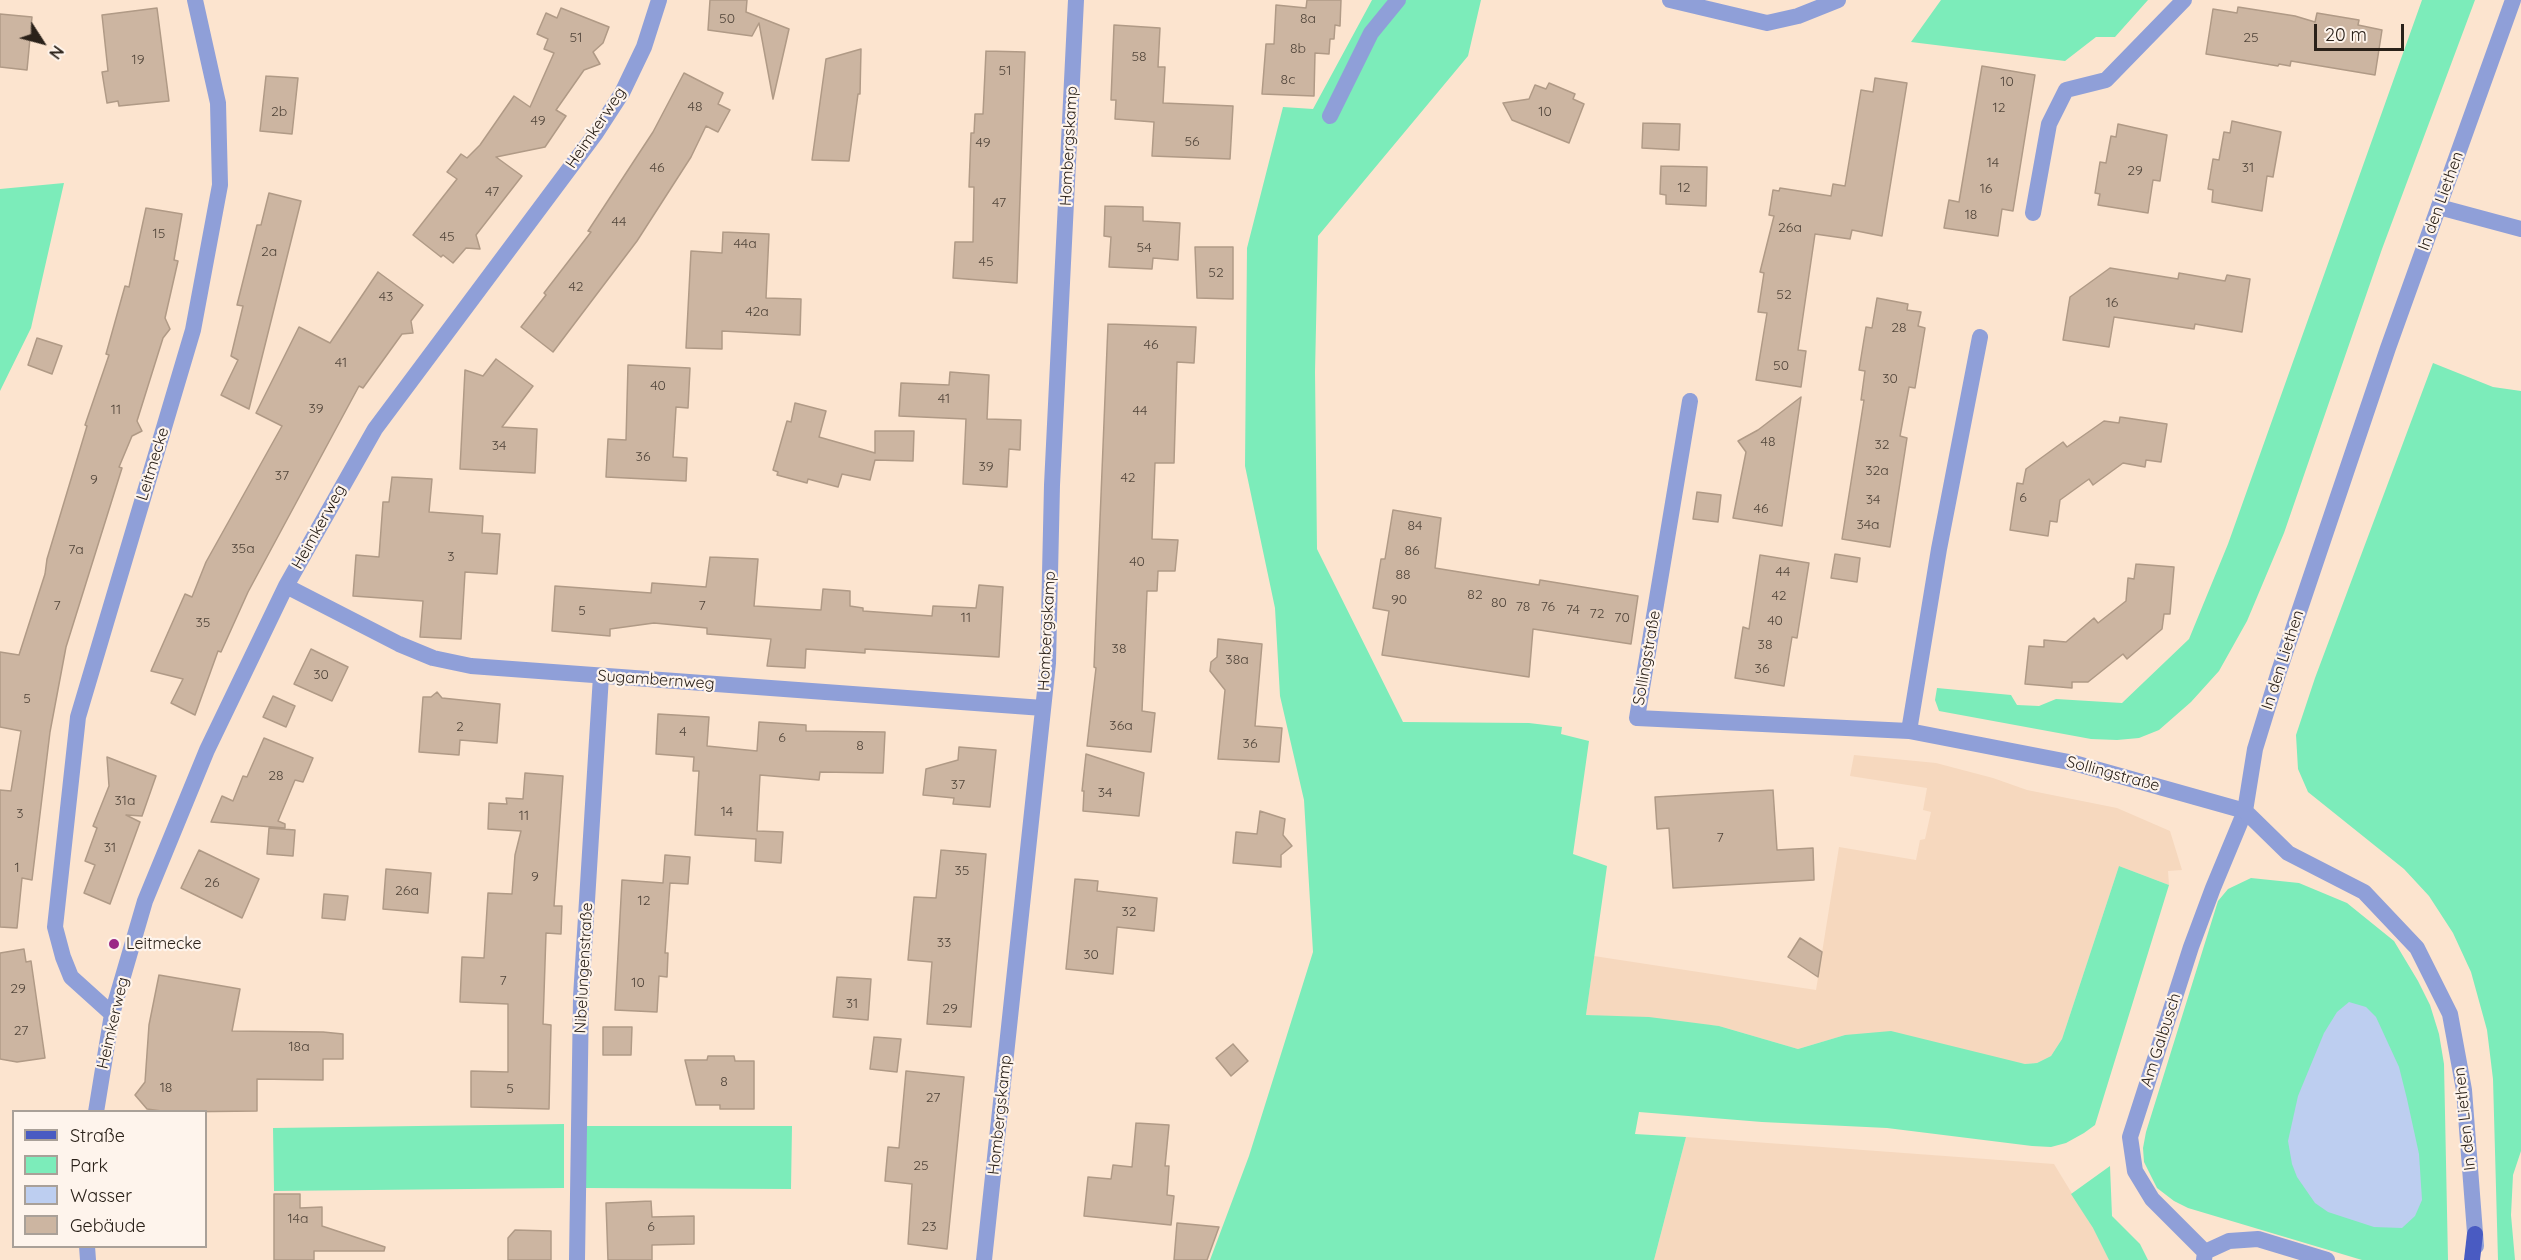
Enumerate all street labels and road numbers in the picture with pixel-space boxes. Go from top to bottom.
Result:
street label: Heimkerweg [562,84,630,172]
street label: Hombergskamp [1056,85,1082,207]
street label: In den Liethen [2414,149,2468,253]
street label: Leitmecke [133,425,173,503]
street label: Heimkerweg [288,481,350,573]
street label: Hombergskamp [1034,570,1060,692]
street label: In den Liethen [2258,608,2308,712]
street label: Sollingstraße [1629,609,1665,707]
street label: Sugambernweg [597,666,715,694]
street label: Sollingstraße [2064,752,2162,796]
street label: Nibelungenstraße [571,902,597,1034]
street label: Heimkerweg [93,975,133,1071]
street label: Am Galbusch [2137,991,2185,1089]
street label: Hombergskamp [984,1054,1016,1176]
street label: In den Liethen [2450,1066,2480,1172]

